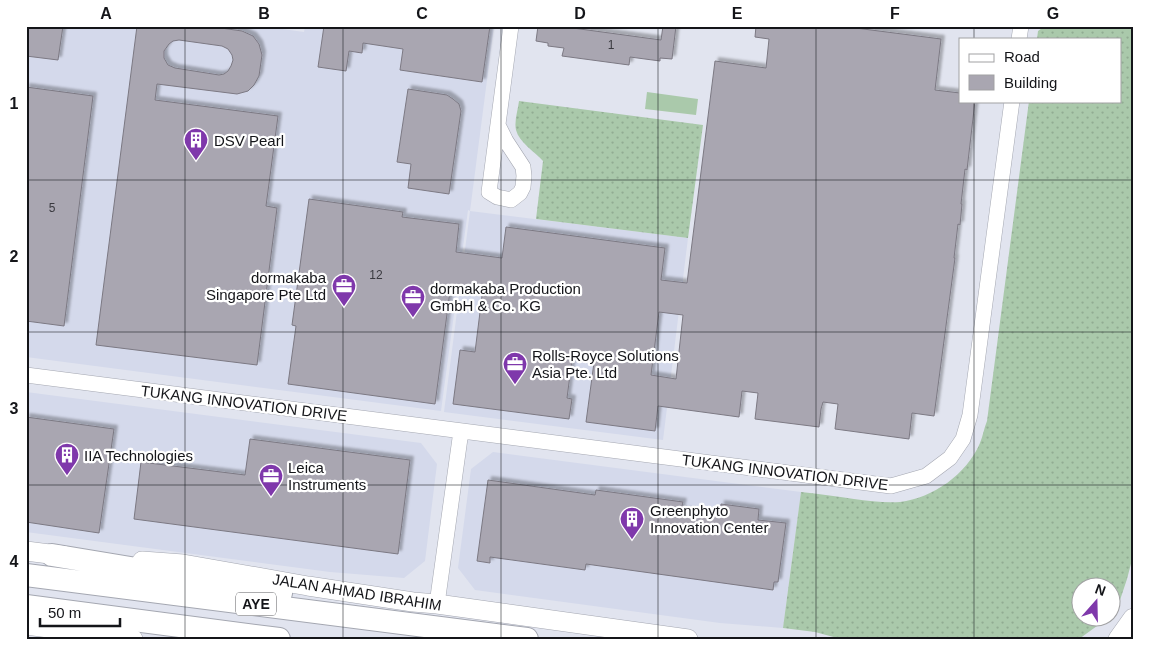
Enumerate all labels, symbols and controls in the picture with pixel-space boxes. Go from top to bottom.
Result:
text: A [100,5,112,22]
text: B [258,5,270,22]
text: C [416,5,428,22]
text: D [574,5,586,22]
text: E [732,5,743,22]
text: F [890,5,900,22]
text: G [1047,5,1059,22]
house number: 1 [608,38,615,52]
legend [959,38,1122,102]
text: Road [1004,48,1040,65]
text: Building [1004,74,1057,91]
text: 1 [10,95,19,112]
building icon: DSV Pearl [183,127,209,161]
place label: DSV Pearl [214,132,284,149]
house number: 5 [49,201,56,215]
text: 2 [10,248,19,265]
house number: 12 [369,268,383,282]
place label: dormakaba Singapore Pte Ltd [206,269,327,303]
office icon: dormakaba Singapore Pte Ltd [331,273,357,307]
place label: dormakaba Production GmbH & Co. KG [430,280,581,314]
office icon: dormakaba Production GmbH & Co. KG [400,284,426,318]
place label: Rolls-Royce Solutions Asia Pte. Ltd [532,347,679,381]
office icon: Rolls-Royce Solutions Asia Pte. Ltd [502,351,528,385]
street label: TUKANG INNOVATION DRIVE [140,382,348,424]
text: 3 [10,400,19,417]
building icon: IIA Technologies [54,442,80,476]
place label: IIA Technologies [84,447,193,464]
street label: TUKANG INNOVATION DRIVE [681,451,889,493]
place label: Leica Instruments [288,459,366,493]
office icon: Leica Instruments [258,463,284,497]
place label: Greenphyto Innovation Center [650,502,768,536]
building icon: Greenphyto Innovation Center [619,506,645,540]
text: 4 [10,553,19,570]
street label: JALAN AHMAD IBRAHIM [271,570,443,614]
north arrow [1072,578,1122,628]
text: N [1093,581,1108,599]
road number: AYE [236,592,276,616]
scale bar [40,595,120,627]
text: 50 m [48,604,81,621]

